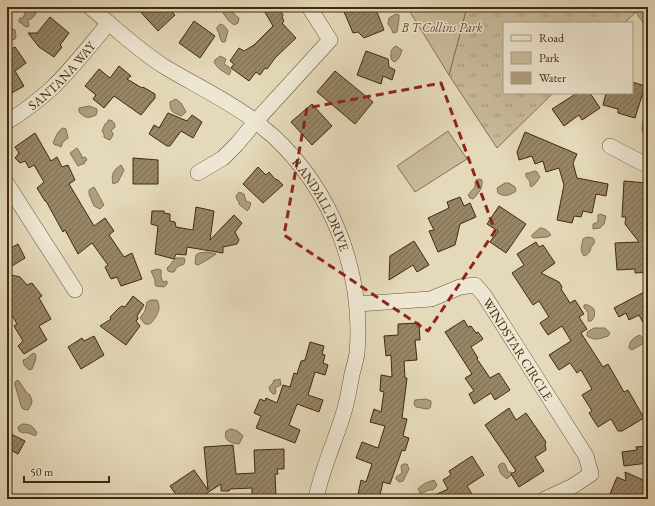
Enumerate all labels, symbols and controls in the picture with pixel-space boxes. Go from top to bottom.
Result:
park label: B T Collins Park [400,19,483,36]
legend [503,22,633,94]
text: Road [539,30,565,46]
street label: SANTANA WAY [25,37,100,114]
text: Park [539,50,560,66]
text: Water [539,70,566,86]
street label: RANDALL DRIVE [288,154,353,253]
street label: WINDSTAR CIRCLE [479,295,557,404]
scale bar [24,458,109,484]
text: 50 m [30,464,54,480]

